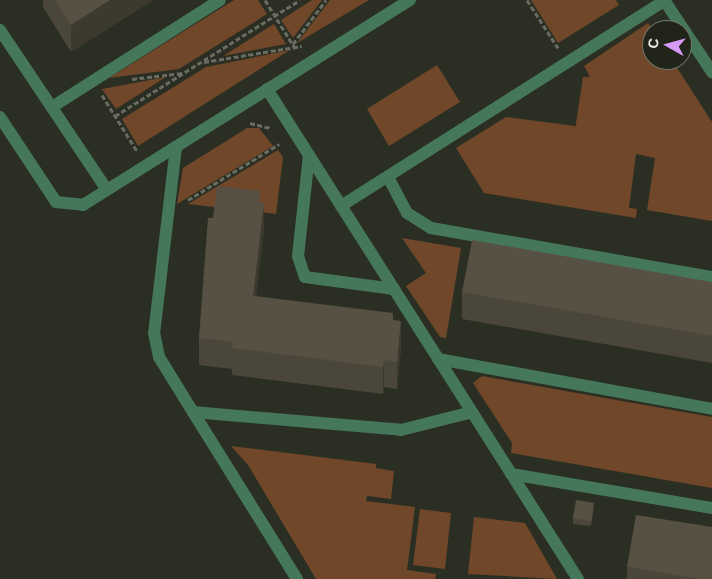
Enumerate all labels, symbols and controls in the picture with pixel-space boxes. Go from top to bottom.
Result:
north arrow [642,20,692,70]
text: С [644,37,663,49]

